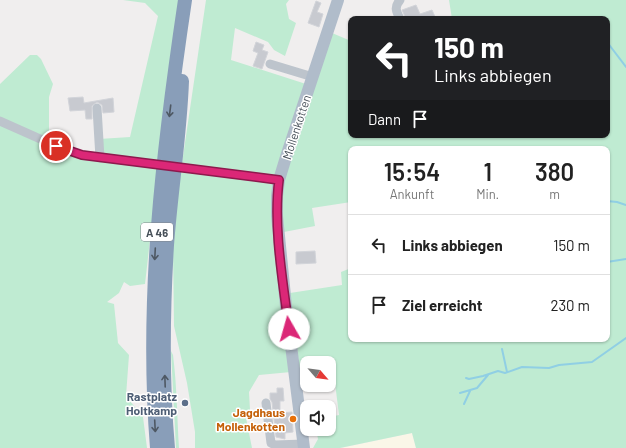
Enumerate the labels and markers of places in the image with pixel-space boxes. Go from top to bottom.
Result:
pin [39,129,73,163]
place label: Rastplatz Holtkamp [126,389,177,417]
marker: Rastplatz Holtkamp [180,398,190,408]
place label: Jagdhaus Mollenkotten [216,405,285,433]
marker: Jagdhaus Mollenkotten [288,414,298,424]

